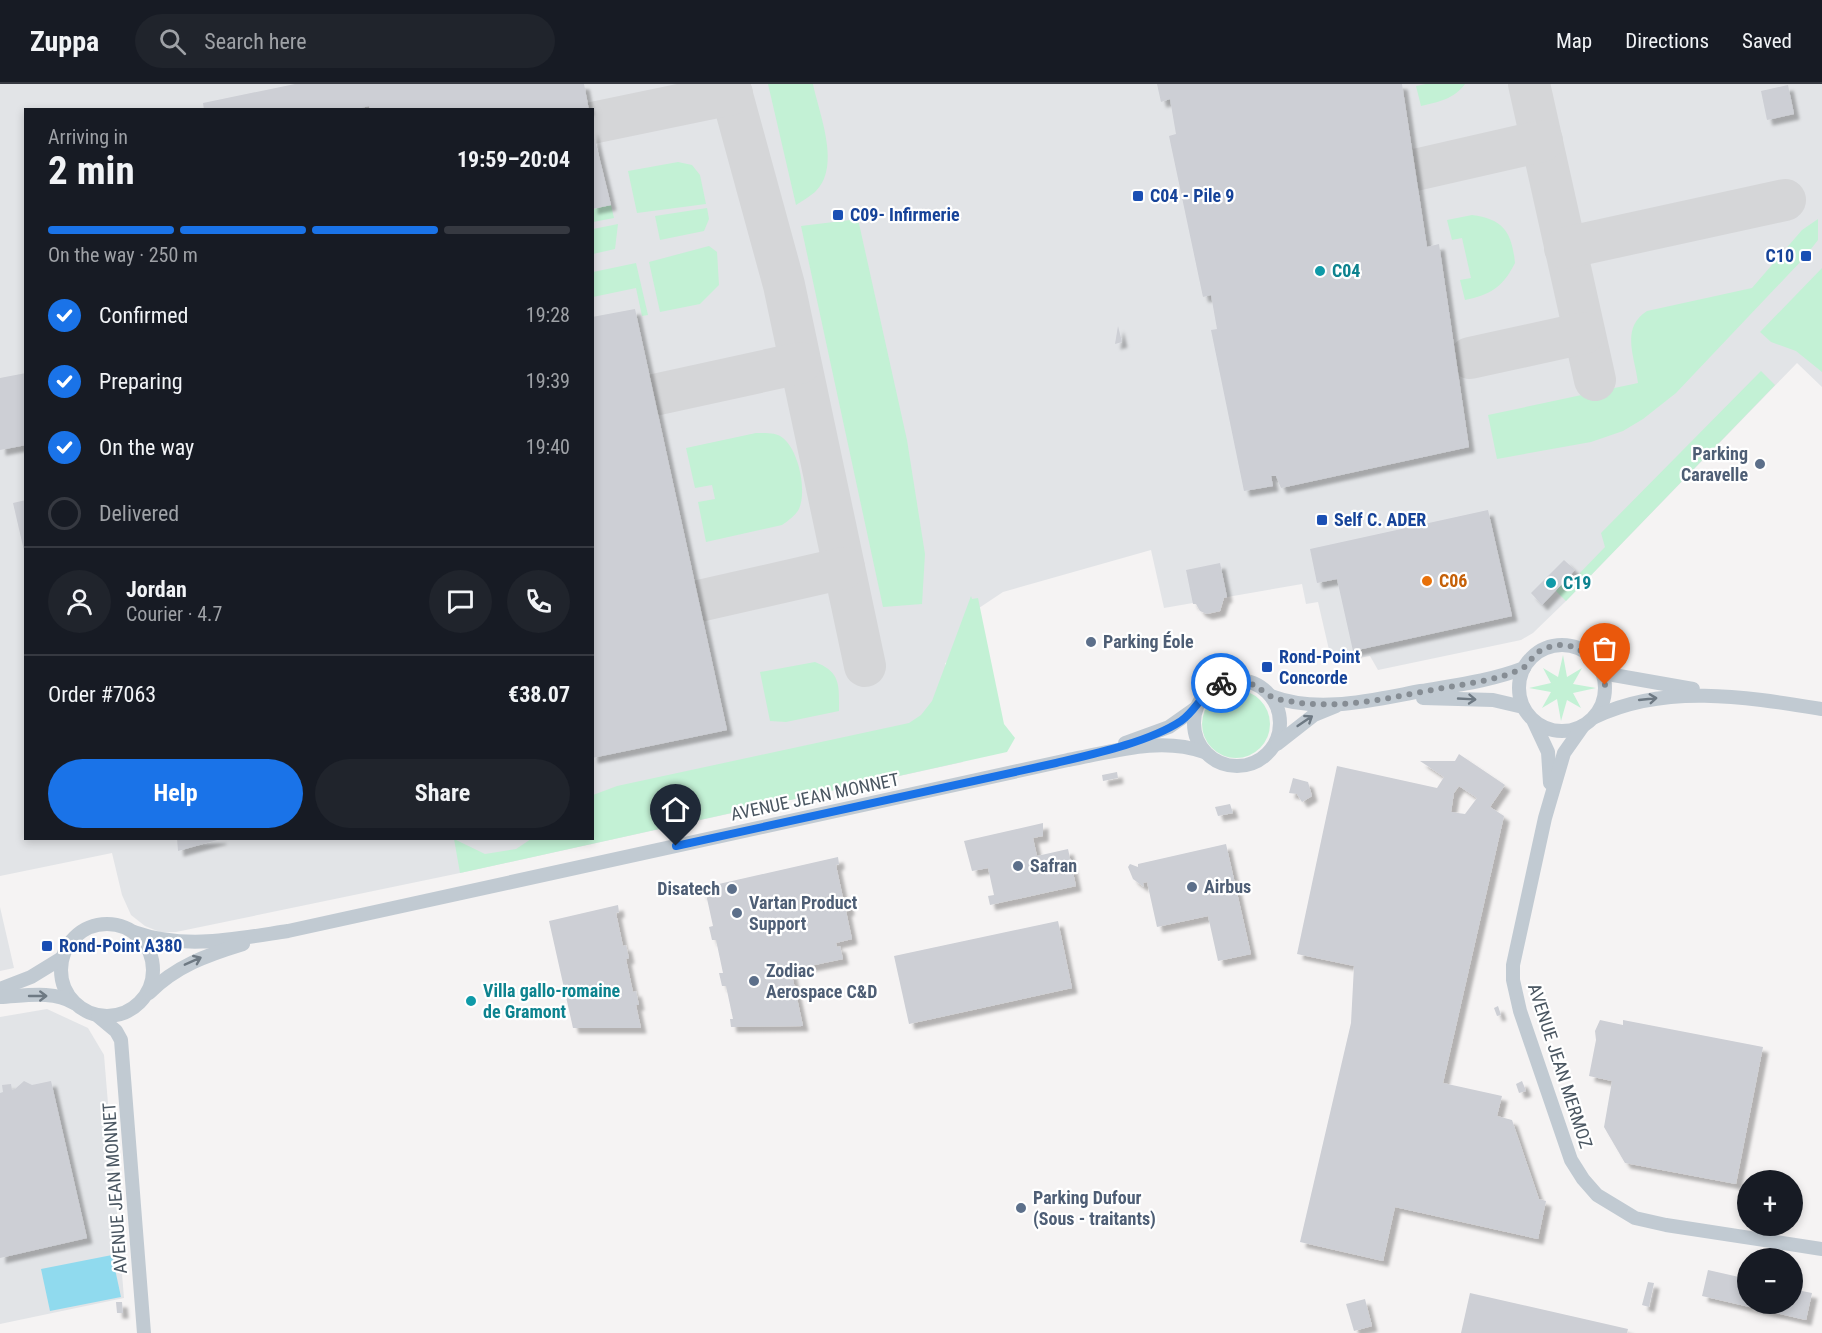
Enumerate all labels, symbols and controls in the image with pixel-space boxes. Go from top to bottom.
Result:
search box [135,14,555,68]
text: Zuppa [30,25,99,58]
icon: search [156,25,189,58]
text: Search here [204,29,307,54]
text: Map [1556,29,1592,53]
text: Directions [1625,29,1709,53]
text: Saved [1742,29,1792,53]
text: Arriving in [48,125,128,149]
text: 19:59–20:04 [457,147,570,172]
text: 2 min [48,148,135,194]
place label: C04 - Pile 9 [1150,185,1234,206]
marker: C04 - Pile 9 [1131,189,1145,203]
place label: C09- Infirmerie [850,204,960,225]
marker: C09- Infirmerie [831,208,845,222]
text: On the way · 250 m [48,243,198,267]
place label: C10 [1766,245,1794,266]
marker: C10 [1799,249,1813,263]
place label: C04 [1332,260,1360,281]
marker: C04 [1313,264,1327,278]
icon: check [48,299,81,332]
text: Confirmed [99,303,188,328]
text: 19:28 [526,303,570,327]
icon: check [48,365,81,398]
text: Preparing [99,369,183,394]
text: 19:39 [526,369,570,393]
icon: check [48,431,81,464]
text: On the way [99,435,194,460]
text: 19:40 [526,435,570,459]
place label: Parking Caravelle [1681,443,1748,485]
marker: Parking Caravelle [1753,457,1767,471]
text: Delivered [99,501,179,526]
place label: Self C. ADER [1334,509,1426,530]
marker: Self C. ADER [1315,513,1329,527]
button: person [48,570,111,633]
button: chat [429,570,492,633]
button: phone [507,570,570,633]
place label: C06 [1439,570,1467,591]
place label: C19 [1563,572,1591,593]
marker: C06 [1420,574,1434,588]
marker: C19 [1544,576,1558,590]
text: Jordan [126,577,187,602]
text: Courier · 4.7 [126,602,222,626]
pin [1579,623,1630,685]
place label: Parking Éole [1103,631,1194,652]
icon: bag [1588,632,1621,665]
marker: Parking Éole [1084,635,1098,649]
place label: Rond-Point Concorde [1279,646,1361,688]
courier [1191,653,1251,713]
marker: Rond-Point Concorde [1260,660,1274,674]
icon: bike [1205,667,1238,700]
text: Order #7063 [48,682,156,707]
text: €38.07 [508,682,570,707]
one-way arrow [1457,693,1477,704]
one-way arrow [1637,693,1657,704]
one-way arrow [1296,715,1312,727]
button: Help [48,759,303,828]
button: Share [315,759,570,828]
street label: AVENUE JEAN MONNET [729,768,901,825]
pin [650,784,701,846]
icon: home [659,793,692,826]
place label: Safran [1030,855,1077,876]
marker: Safran [1011,859,1025,873]
place label: Airbus [1204,876,1251,897]
place label: Disatech [657,878,720,899]
marker: Airbus [1185,880,1199,894]
marker: Disatech [725,882,739,896]
place label: Vartan Product Support [749,892,858,934]
marker: Vartan Product Support [730,906,744,920]
place label: Rond-Point A380 [59,935,182,956]
marker: Rond-Point A380 [40,939,54,953]
one-way arrow [183,955,202,966]
place label: Zodiac Aerospace C&D [766,960,877,1002]
marker: Zodiac Aerospace C&D [747,974,761,988]
place label: Villa gallo-romaine de Gramont [483,980,621,1022]
street label: AVENUE JEAN MERMOZ [1524,981,1597,1151]
one-way arrow [27,990,47,1002]
marker: Villa gallo-romaine de Gramont [464,994,478,1008]
street label: AVENUE JEAN MONNET [98,1102,131,1274]
map controls [1737,1170,1803,1314]
button: + [1737,1170,1803,1236]
place label: Parking Dufour (Sous - traitants) [1033,1187,1156,1230]
marker: Parking Dufour (Sous - traitants) [1014,1201,1028,1215]
button: − [1737,1248,1803,1314]

